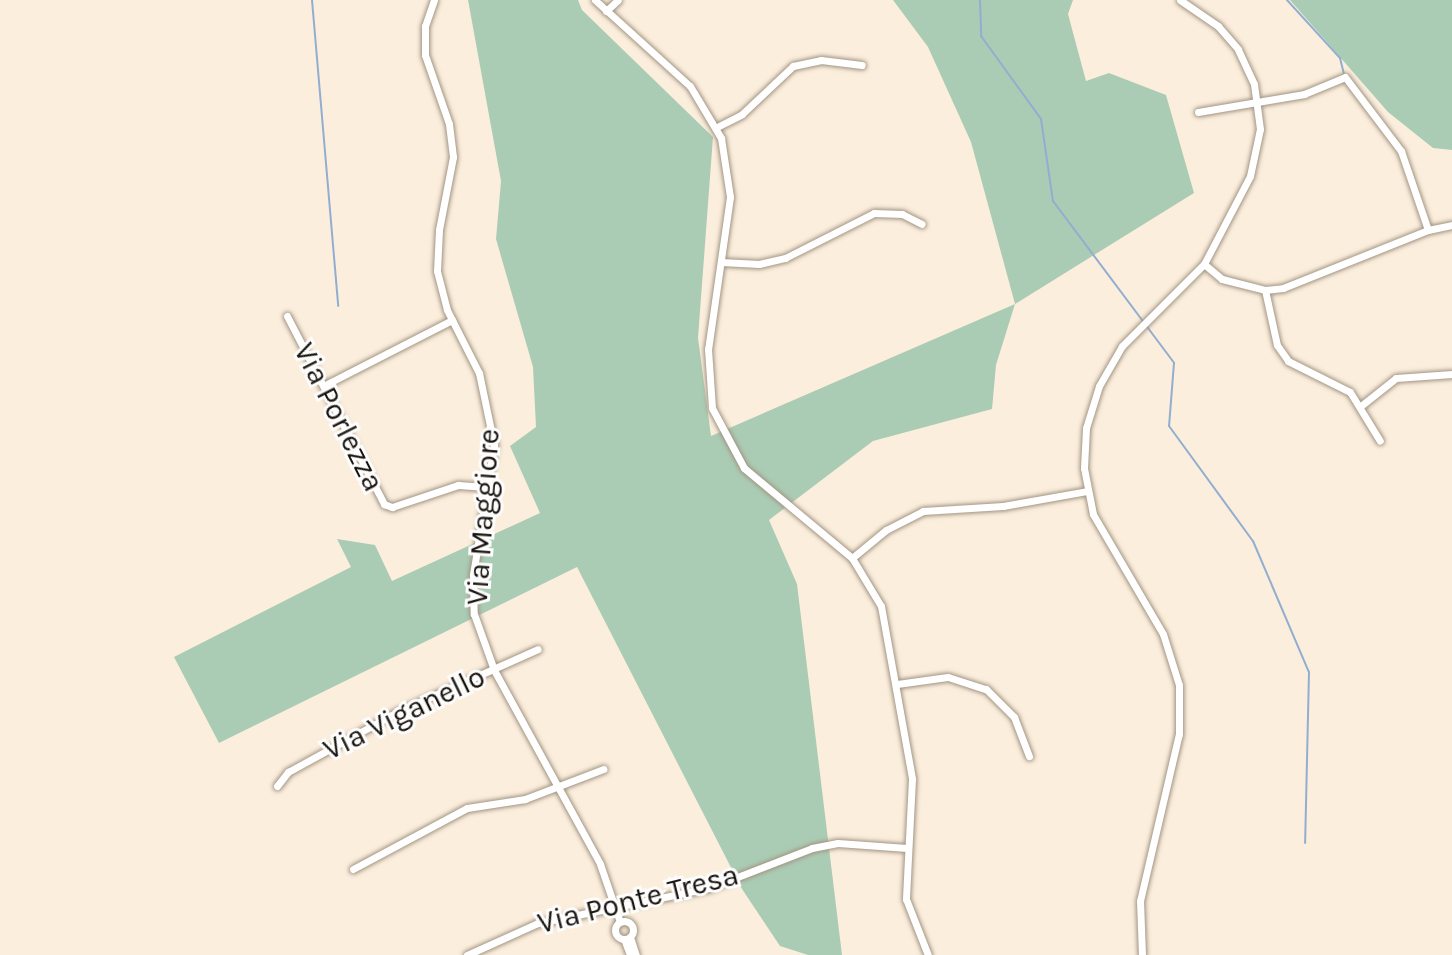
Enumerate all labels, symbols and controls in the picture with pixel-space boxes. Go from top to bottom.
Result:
street label: Via Porlezza [286,337,392,497]
street label: Via Maggiore [459,428,507,606]
street label: Via Viganello [317,658,491,768]
street label: Via Ponte Tresa [534,857,742,941]

